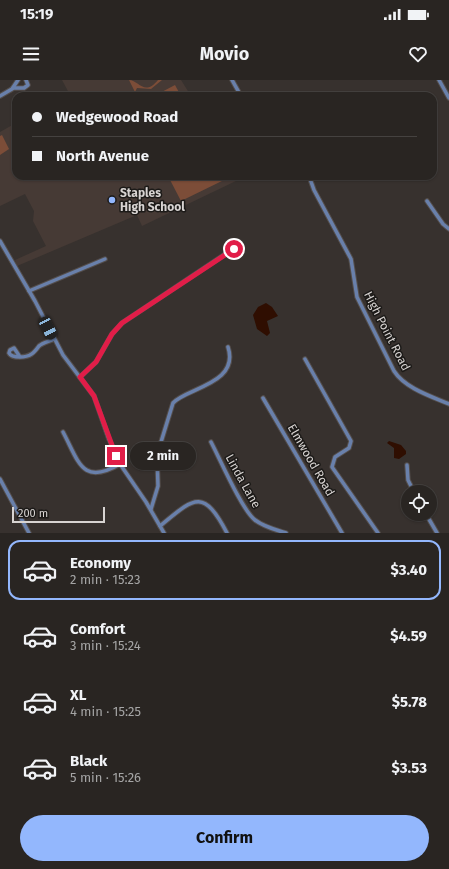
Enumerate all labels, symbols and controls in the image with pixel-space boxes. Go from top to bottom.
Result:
text: 15:19 [20,5,53,23]
icon: menu [20,43,42,65]
text: Movio [200,43,249,65]
icon: heart [407,43,429,65]
text: Wedgewood Road [56,108,178,126]
text: North Avenue [56,147,149,165]
place label: Staples High School [120,186,185,214]
marker: Staples High School [107,195,117,205]
route start [225,240,243,258]
street label: High Point Road [361,289,413,373]
car [37,315,59,341]
street label: Elmwood Road [285,422,337,498]
callout: 2 min [130,442,196,470]
route end [107,447,125,465]
text: 2 min [147,448,179,463]
street label: Linda Lane [223,452,263,510]
map controls [401,485,437,521]
button: locate [401,485,437,521]
scale bar [12,505,105,524]
text: 200 m [18,507,48,520]
icon: car [22,552,58,588]
text: Economy [70,554,131,572]
text: $3.40 [390,561,427,579]
text: 2 min · 15:23 [70,572,140,587]
icon: car [22,618,58,654]
text: Comfort [70,620,126,638]
text: $4.59 [390,627,427,645]
text: 3 min · 15:24 [70,638,141,653]
icon: car [22,684,58,720]
text: XL [70,686,86,704]
text: $5.78 [392,693,427,711]
text: 4 min · 15:25 [70,704,141,719]
icon: car [22,750,58,786]
text: Black [70,752,107,770]
text: $3.53 [392,759,427,777]
text: 5 min · 15:26 [70,770,141,785]
button: Confirm [20,815,429,861]

